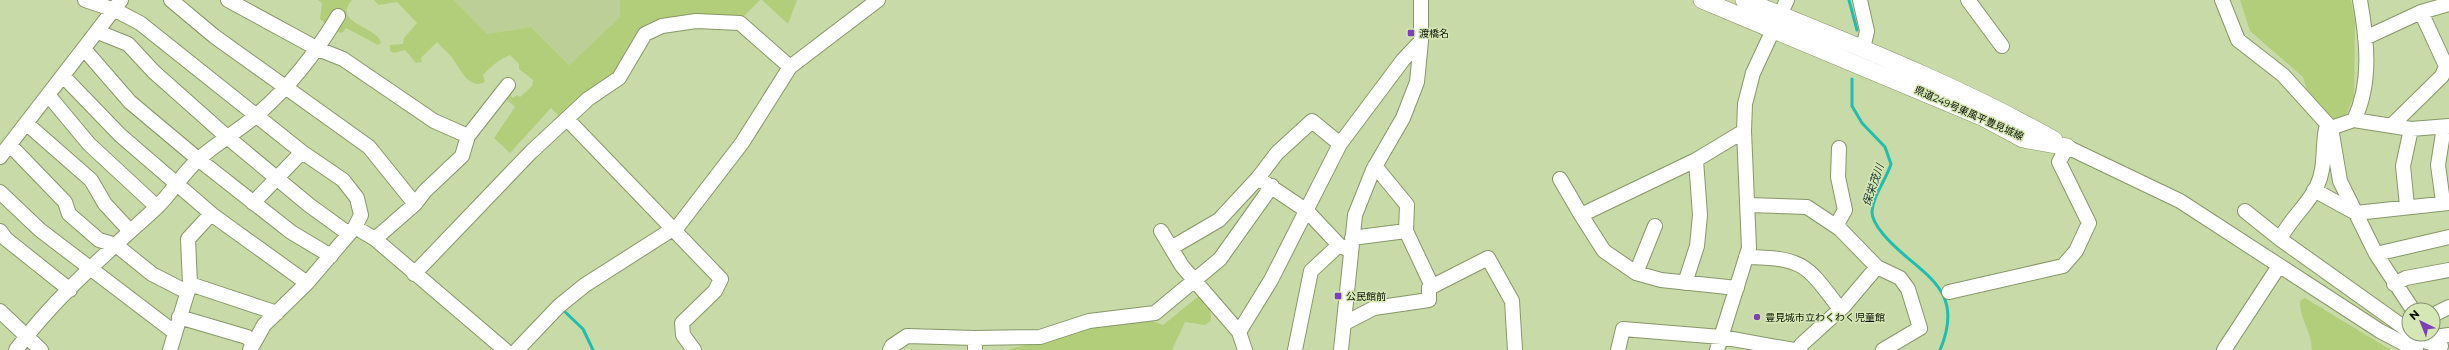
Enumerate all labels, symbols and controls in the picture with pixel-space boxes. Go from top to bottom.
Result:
place label: 渡橋名 [1419,27,1449,40]
marker: 渡橋名 [1406,28,1416,38]
street label: 県道249号東風平豊見城線 [1912,83,2026,143]
water label: 保栄茂川 [1859,161,1887,208]
place label: 公民館前 [1346,290,1386,303]
marker: 公民館前 [1333,291,1343,301]
north arrow [2401,302,2441,342]
text: N [2406,307,2422,323]
place label: 豊見城市立わくわく児童館 [1765,311,1885,324]
marker: 豊見城市立わくわく児童館 [1752,312,1762,322]

